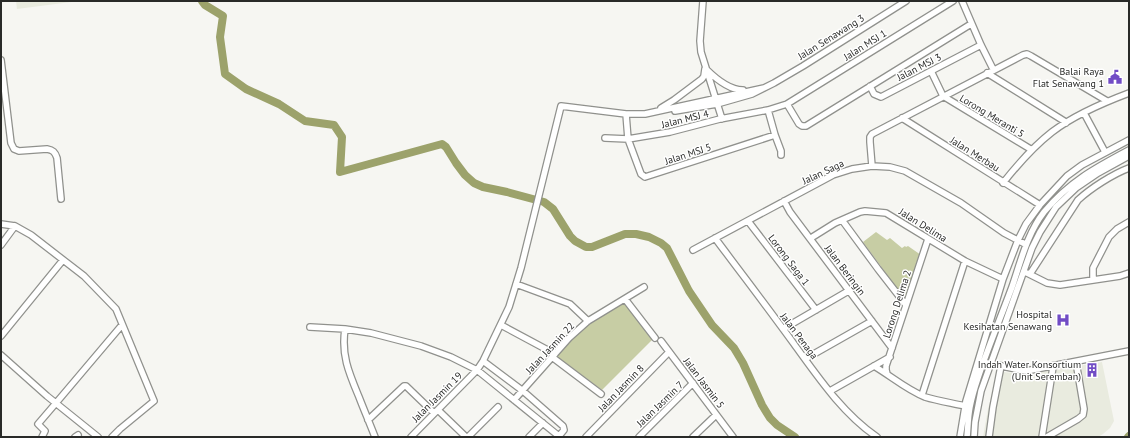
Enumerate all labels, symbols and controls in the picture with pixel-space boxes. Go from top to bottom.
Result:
street label: Jalan Senawang 3 [794,11,867,63]
street label: Jalan MSJ 1 [840,27,889,64]
street label: Jalan MSJ 3 [894,50,943,84]
place label: Balai Raya Flat Senawang 1 [1033,65,1104,90]
public building icon: Balai Raya Flat Senawang 1 [1107,69,1123,85]
street label: Lorong Meranti 5 [957,92,1027,140]
street label: Jalan MSJ 4 [659,107,710,131]
street label: Jalan Merbau [947,133,1002,174]
street label: Jalan MSJ 5 [662,140,713,168]
street label: Jalan Saga [799,157,846,188]
street label: Jalan Delima [896,205,949,245]
street label: Lorong Saga 1 [765,232,813,288]
street label: Jalan Beringin [821,241,868,298]
street label: Lorong Delima 2 [880,268,914,340]
place label: Hospital Kesihatan Senawang [964,308,1052,333]
street label: Jalan Penaga [777,309,821,362]
hospital icon: Hospital Kesihatan Senawang [1055,312,1071,328]
street label: Jalan Jasmin 22 [522,320,577,377]
street label: Jalan Jasmin 5 [680,354,727,411]
place label: Indah Water Konsortium (Unit Seremban) [978,358,1081,383]
street label: Jalan Jasmin 8 [595,362,647,415]
building icon: Indah Water Konsortium (Unit Seremban) [1084,362,1100,378]
street label: Jalan Jasmin 19 [408,369,465,426]
street label: Jalan Jasmin 7 [633,378,686,430]

